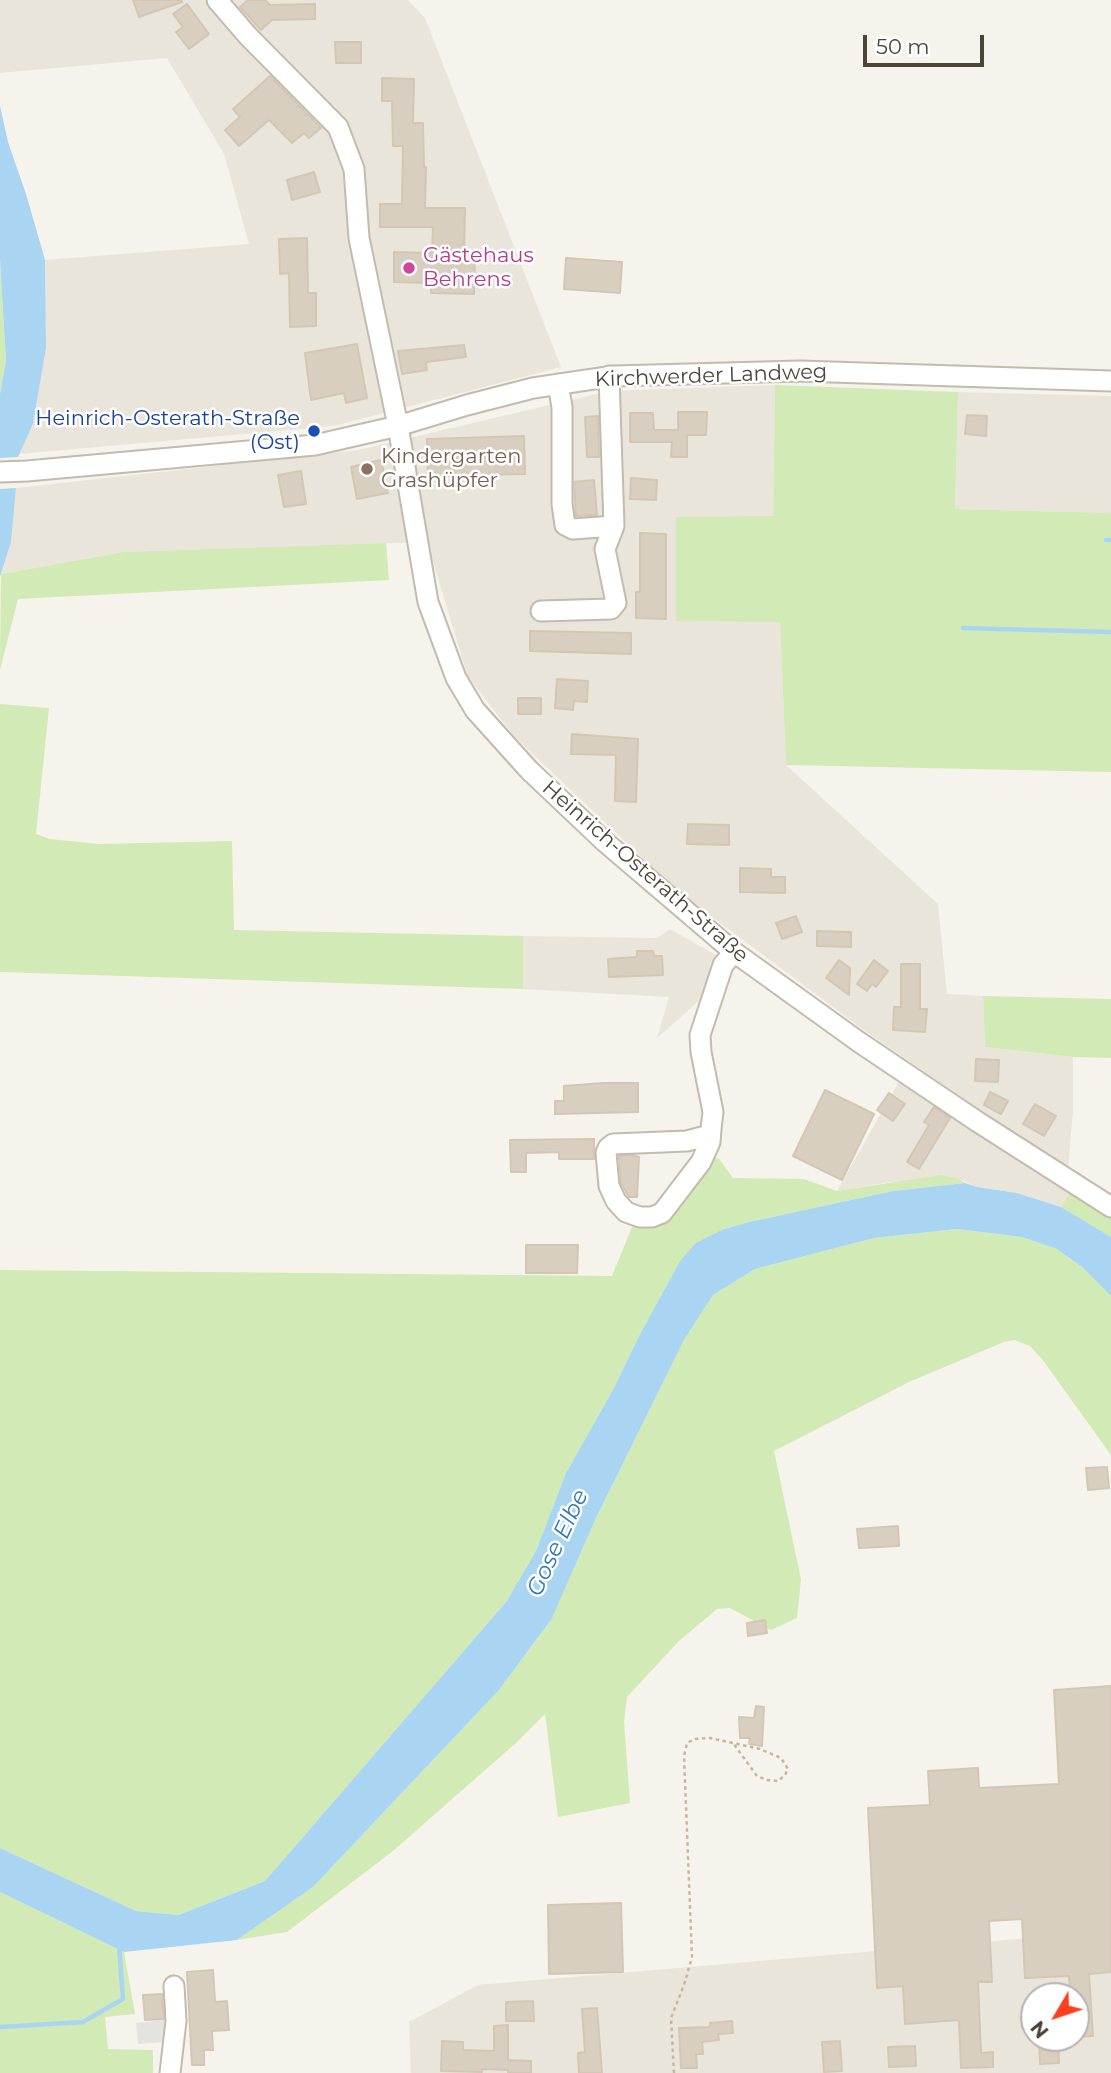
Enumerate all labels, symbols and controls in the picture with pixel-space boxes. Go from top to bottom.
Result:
scale bar [866,21,987,65]
text: 50 m [876,34,930,59]
place label: Gästehaus Behrens [423,243,534,293]
marker: Gästehaus Behrens [401,260,417,276]
street label: Kirchwerder Landweg [594,359,828,393]
place label: Heinrich-Osterath-Straße (Ost) [35,406,300,456]
marker: Heinrich-Osterath-Straße (Ost) [306,423,322,439]
place label: Kindergarten Grashüpfer [381,444,521,494]
marker: Kindergarten Grashüpfer [359,461,375,477]
street label: Heinrich-Osterath-Straße [537,776,753,968]
water label: Gose Elbe [521,1485,595,1601]
north arrow [1020,1982,1090,2052]
text: N [1026,2016,1054,2042]

